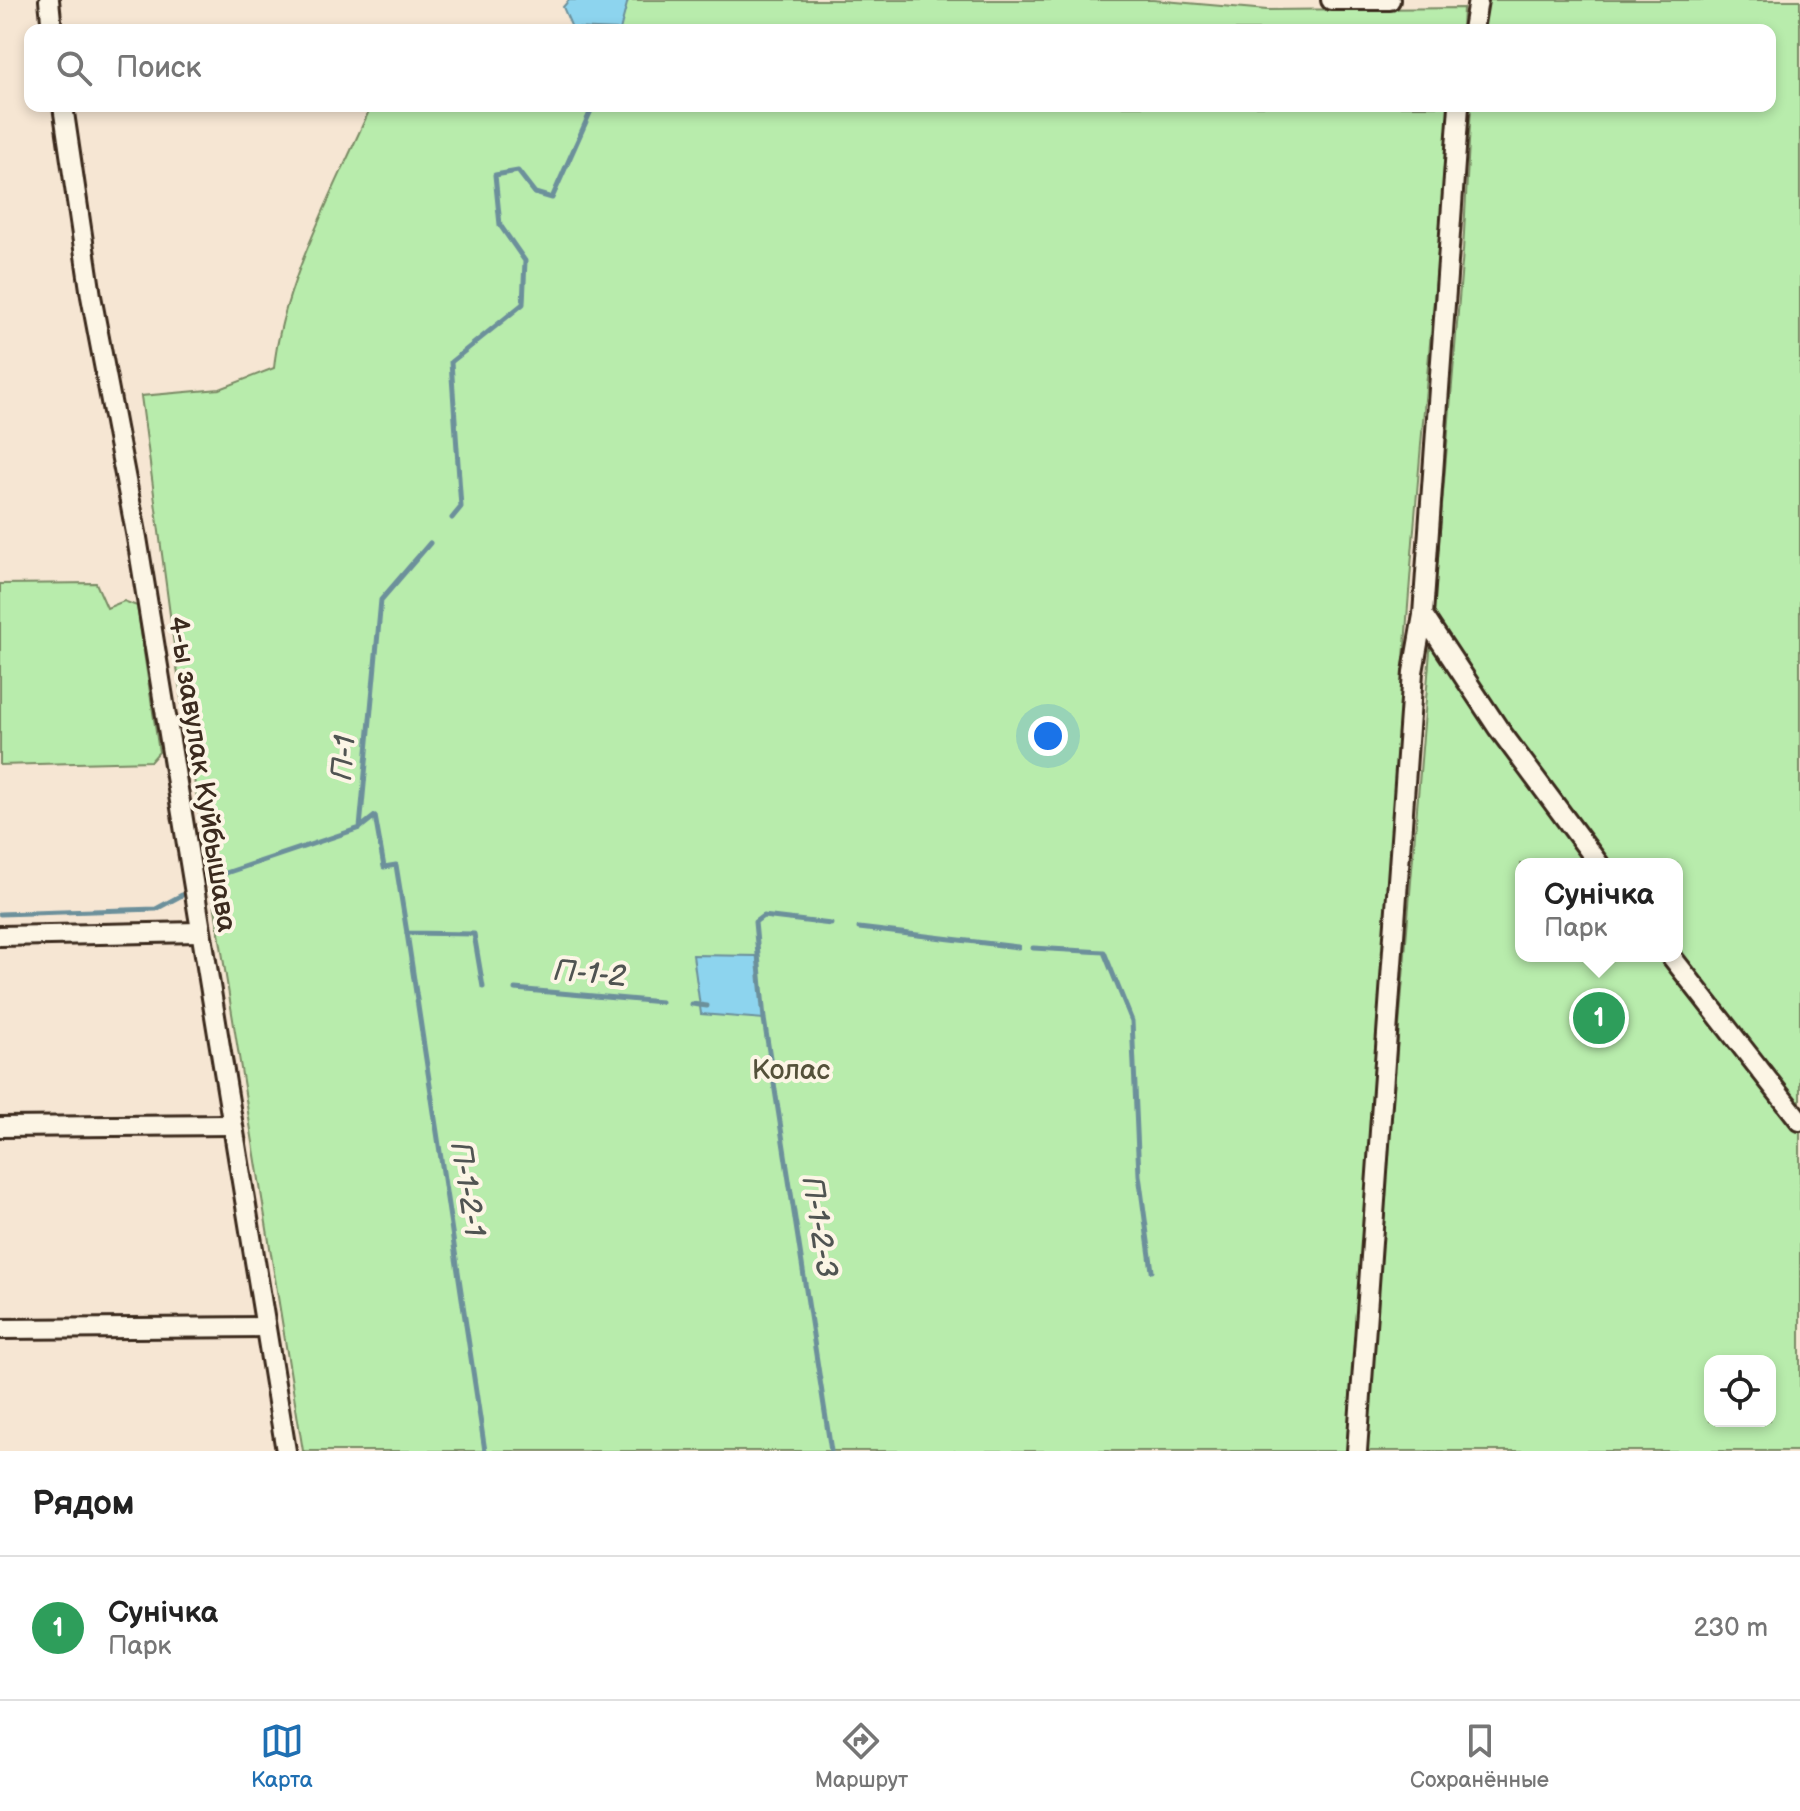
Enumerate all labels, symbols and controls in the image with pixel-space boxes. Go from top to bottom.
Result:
search box [24,24,1776,112]
icon: search [52,46,96,90]
text: Поиск [116,50,202,86]
street label: 4-ы завулак Куйбышава [161,614,243,935]
your location [1028,716,1068,756]
water label: П-1 [324,733,364,782]
popup [1515,858,1683,962]
text: Сунічка [1544,877,1654,913]
text: Парк [1544,913,1607,944]
water label: П-1-2 [552,953,628,995]
pin: 1 [1573,988,1625,1048]
park label: Колас [752,1054,831,1087]
water label: П-1-2-1 [442,1139,492,1239]
water label: П-1-2-3 [793,1174,845,1280]
map controls [1704,1355,1776,1427]
button: locate [1704,1355,1776,1427]
text: Рядом [32,1483,134,1524]
text: Сунічка [108,1595,218,1631]
text: 1 [53,1613,63,1644]
text: 230 m [1693,1613,1768,1644]
text: Парк [108,1631,171,1662]
tab: Карта [251,1719,313,1794]
tab: Маршрут [815,1719,908,1794]
tab: Сохранённые [1410,1719,1549,1794]

